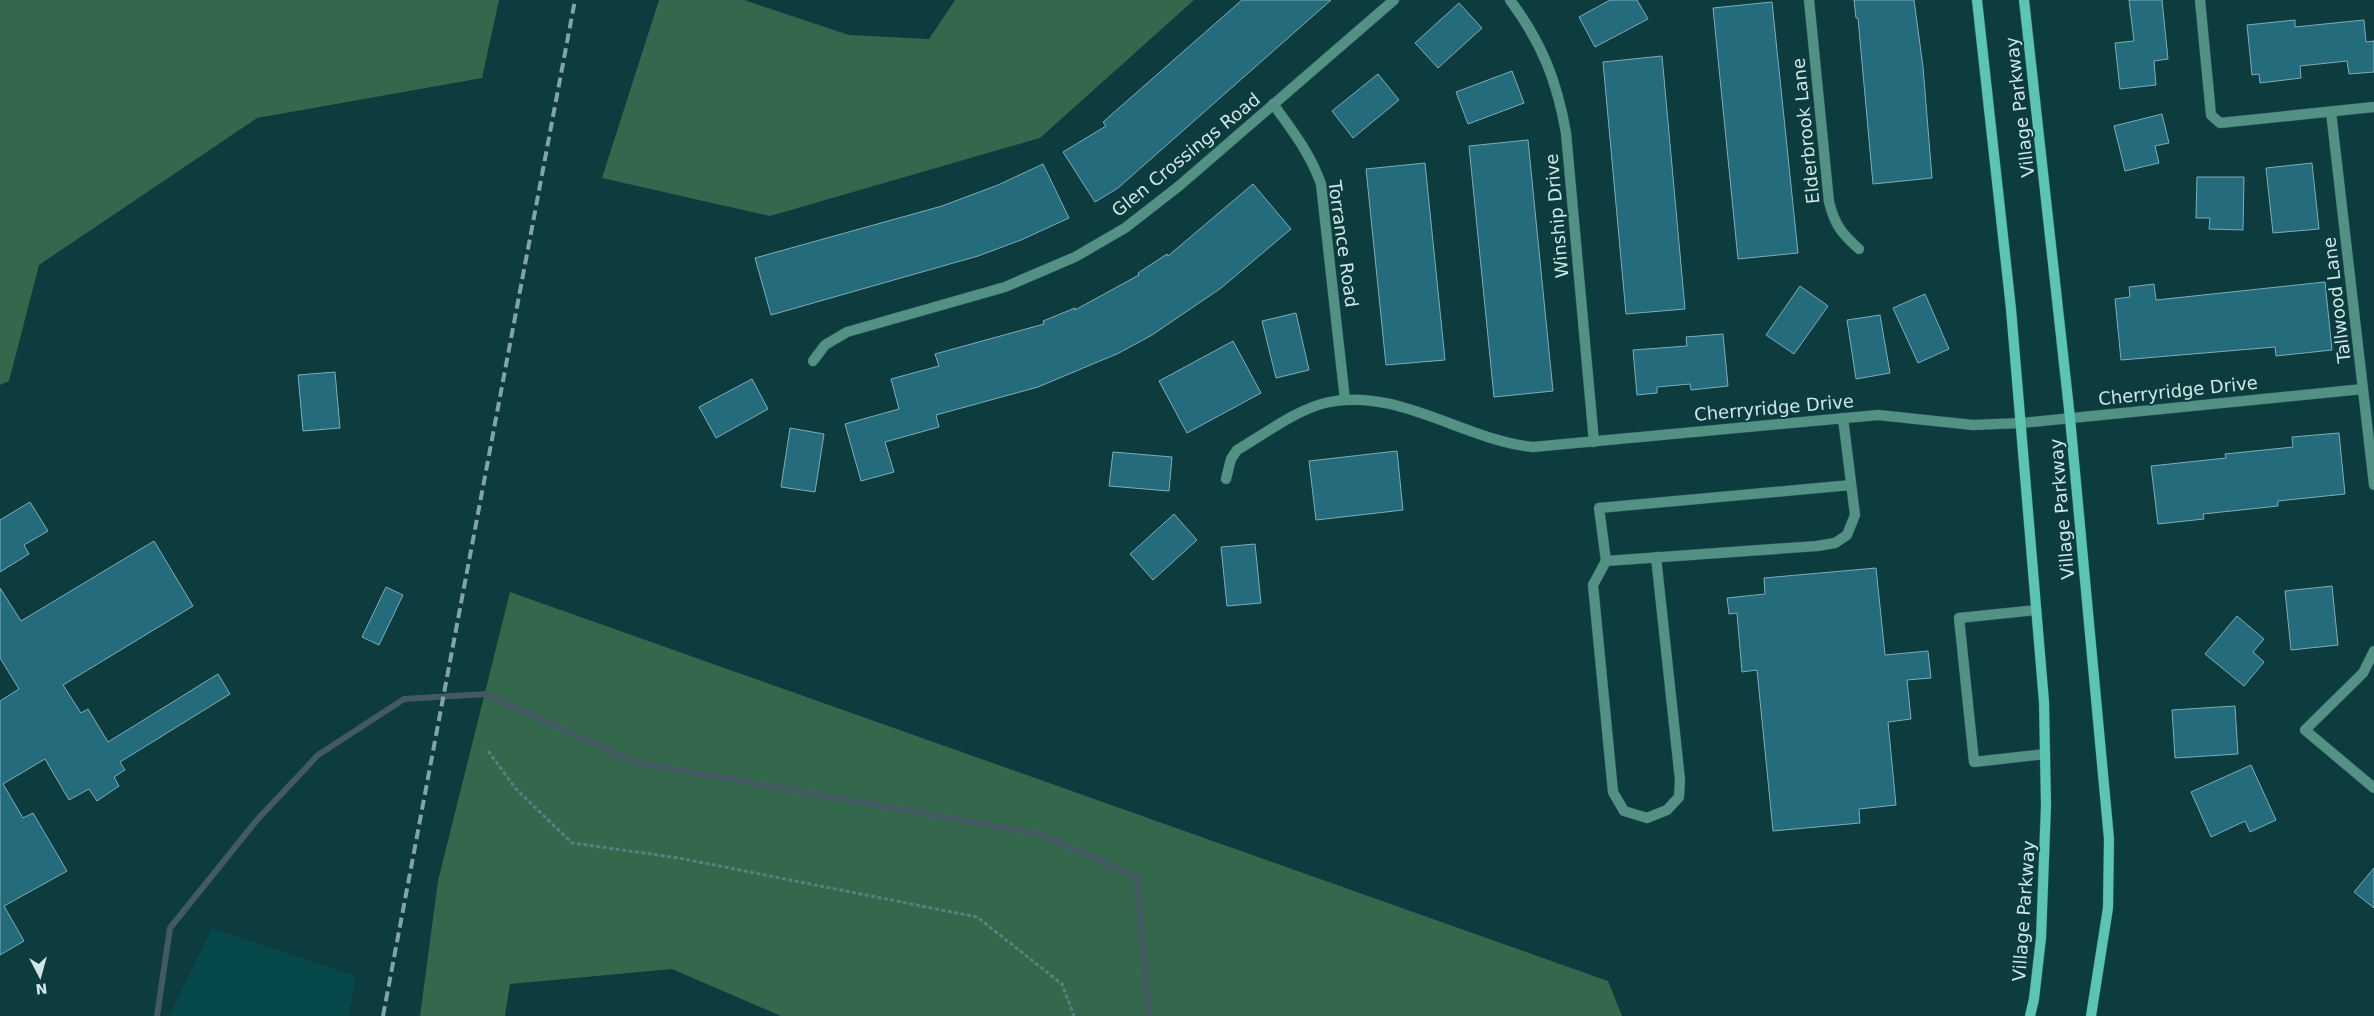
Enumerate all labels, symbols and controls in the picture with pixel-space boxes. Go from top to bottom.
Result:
street label: Village Parkway [2000,35,2039,179]
street label: Elderbrook Lane [1787,57,1824,205]
street label: Glen Crossings Road [1107,88,1264,221]
street label: Winship Drive [1541,153,1572,279]
street label: Torrance Road [1324,178,1363,309]
street label: Tallwood Lane [2318,236,2355,365]
street label: Cherryridge Drive [2097,372,2259,409]
street label: Cherryridge Drive [1693,390,1855,425]
street label: Village Parkway [2045,437,2078,580]
street label: Village Parkway [2008,839,2039,982]
north arrow [15,951,65,1001]
text: N [35,980,48,997]

